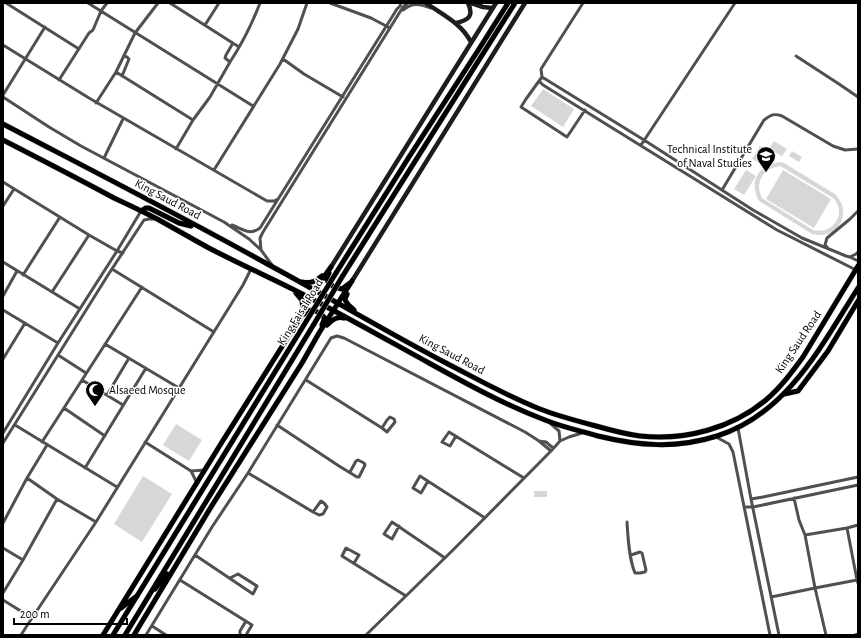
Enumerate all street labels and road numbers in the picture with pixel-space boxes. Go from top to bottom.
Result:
street label: King Saud Road [133,177,203,221]
street label: King Faisal Road [275,277,325,347]
street label: King Saud Road [773,309,823,375]
street label: King Saud Road [417,332,487,376]

